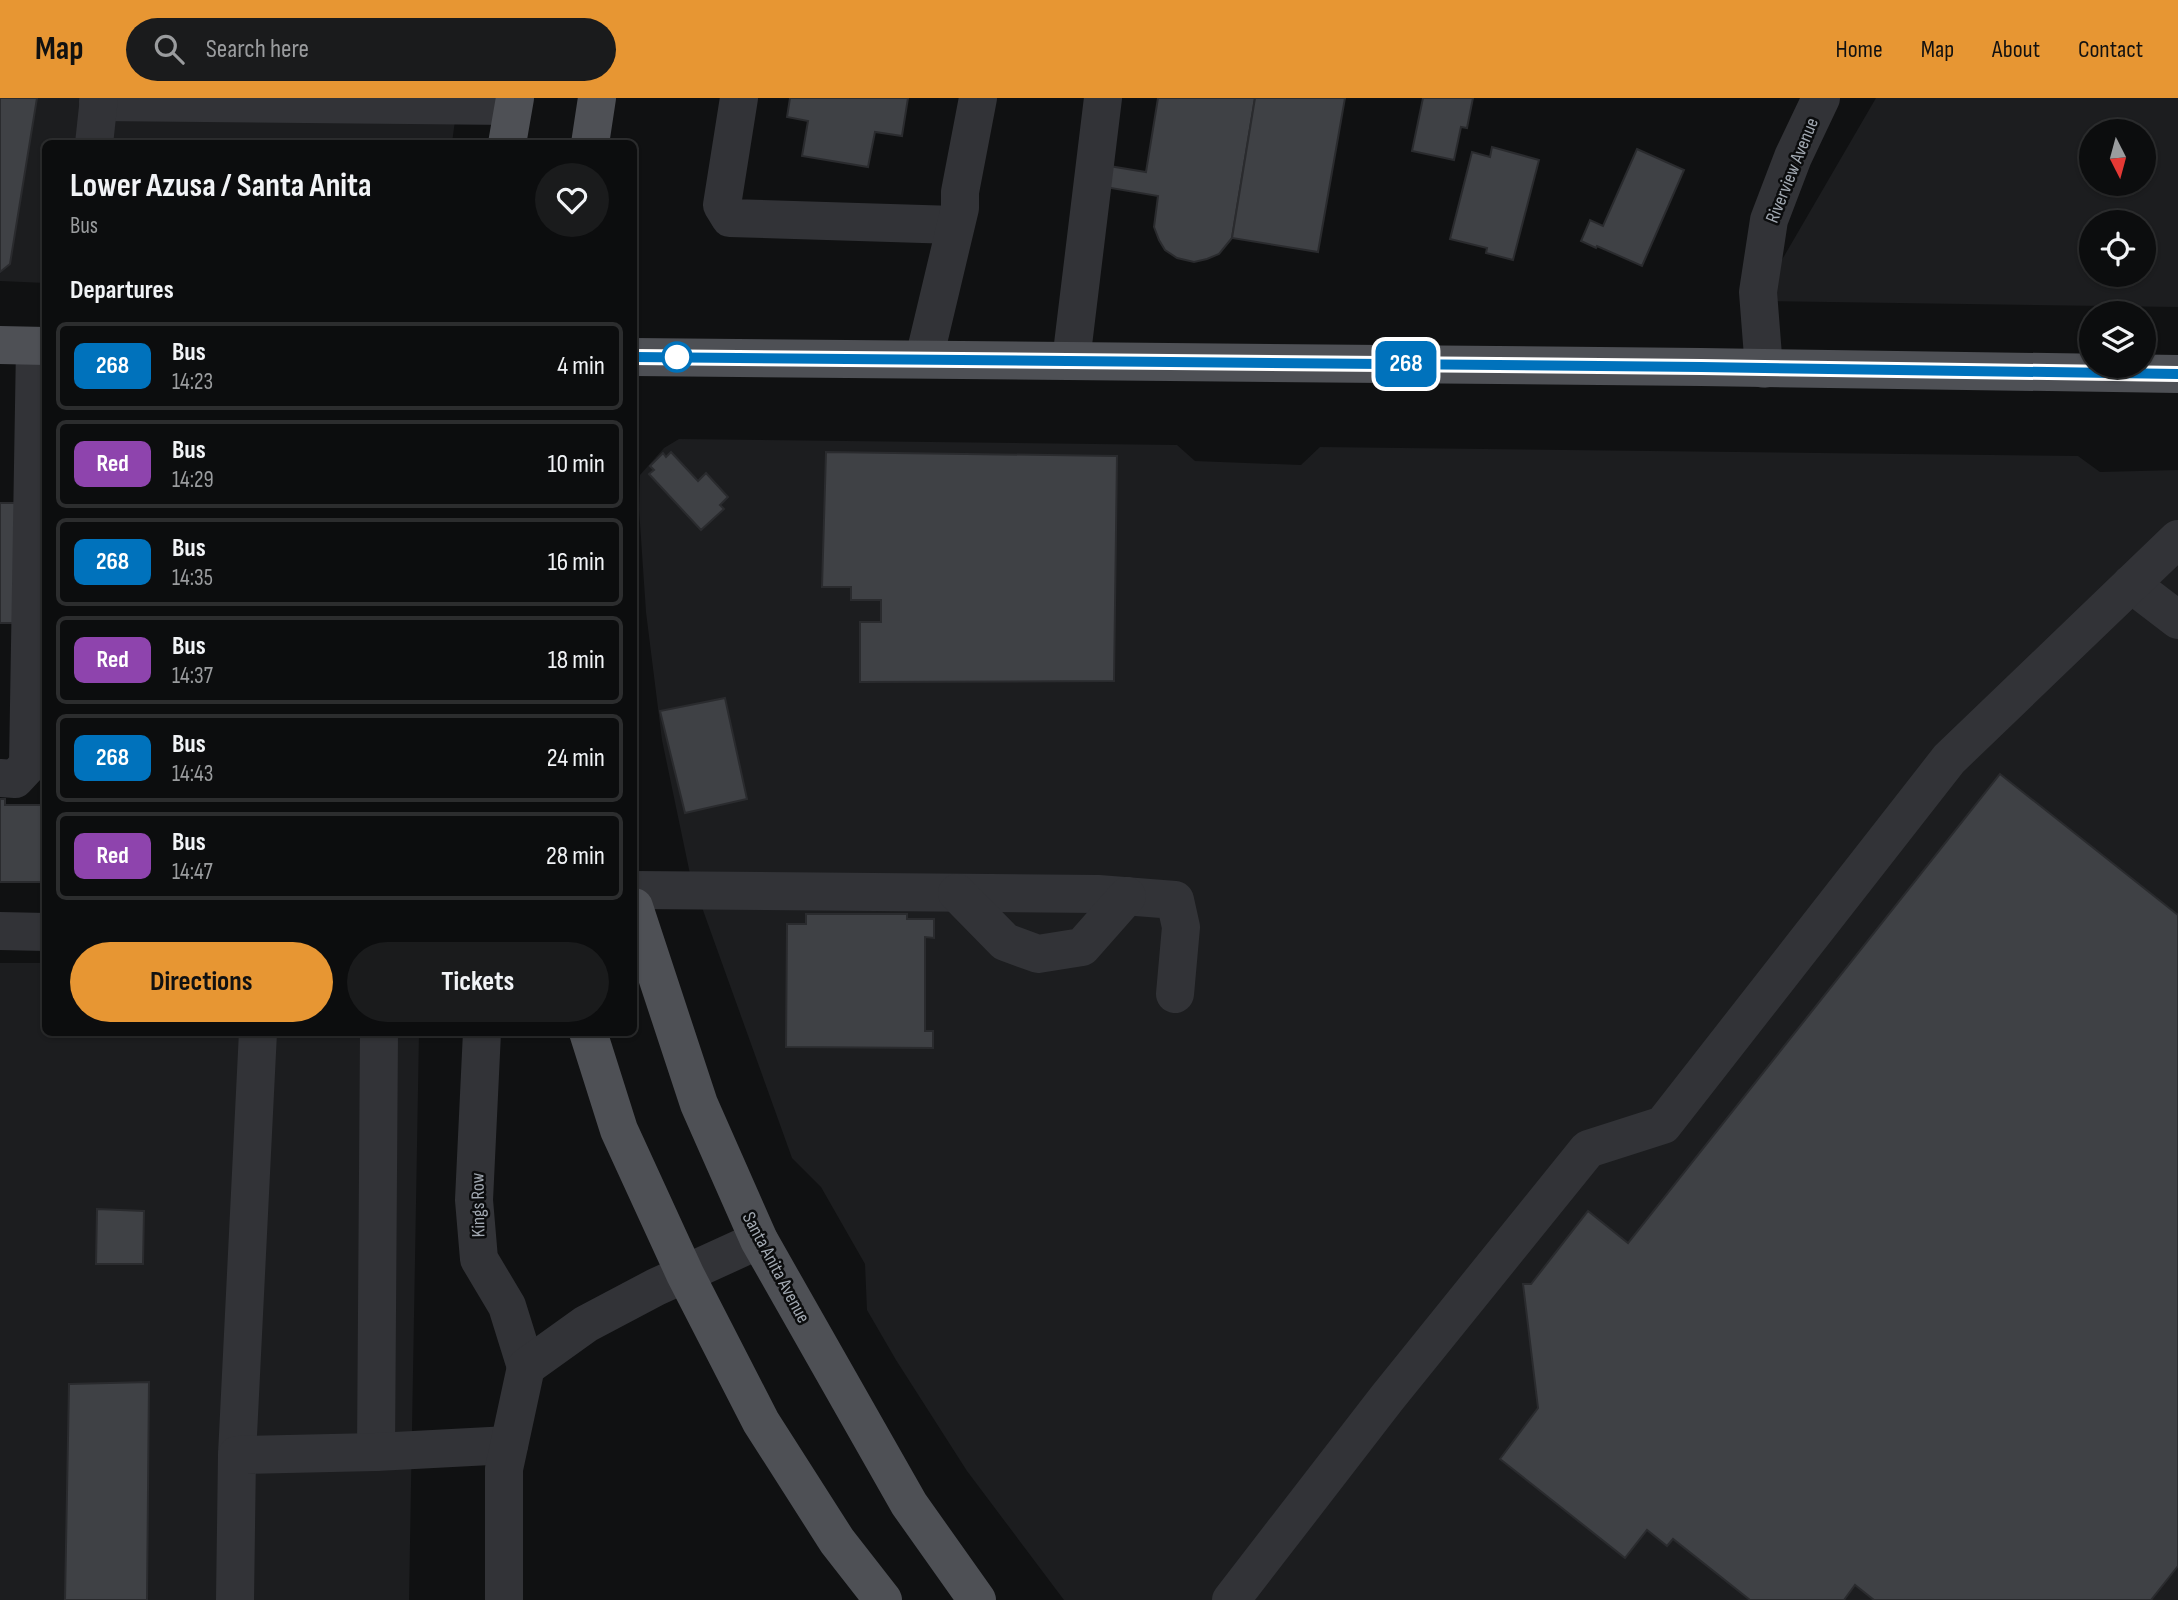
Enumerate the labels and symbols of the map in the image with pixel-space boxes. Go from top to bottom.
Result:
street label: Riverview Avenue [1761,115,1824,226]
north arrow [2079,119,2156,196]
line badge: 268 [1366,341,1446,387]
unlabelled marker [662,342,692,372]
street label: Kings Row [466,1172,491,1238]
street label: Santa Anita Avenue [737,1208,815,1327]

